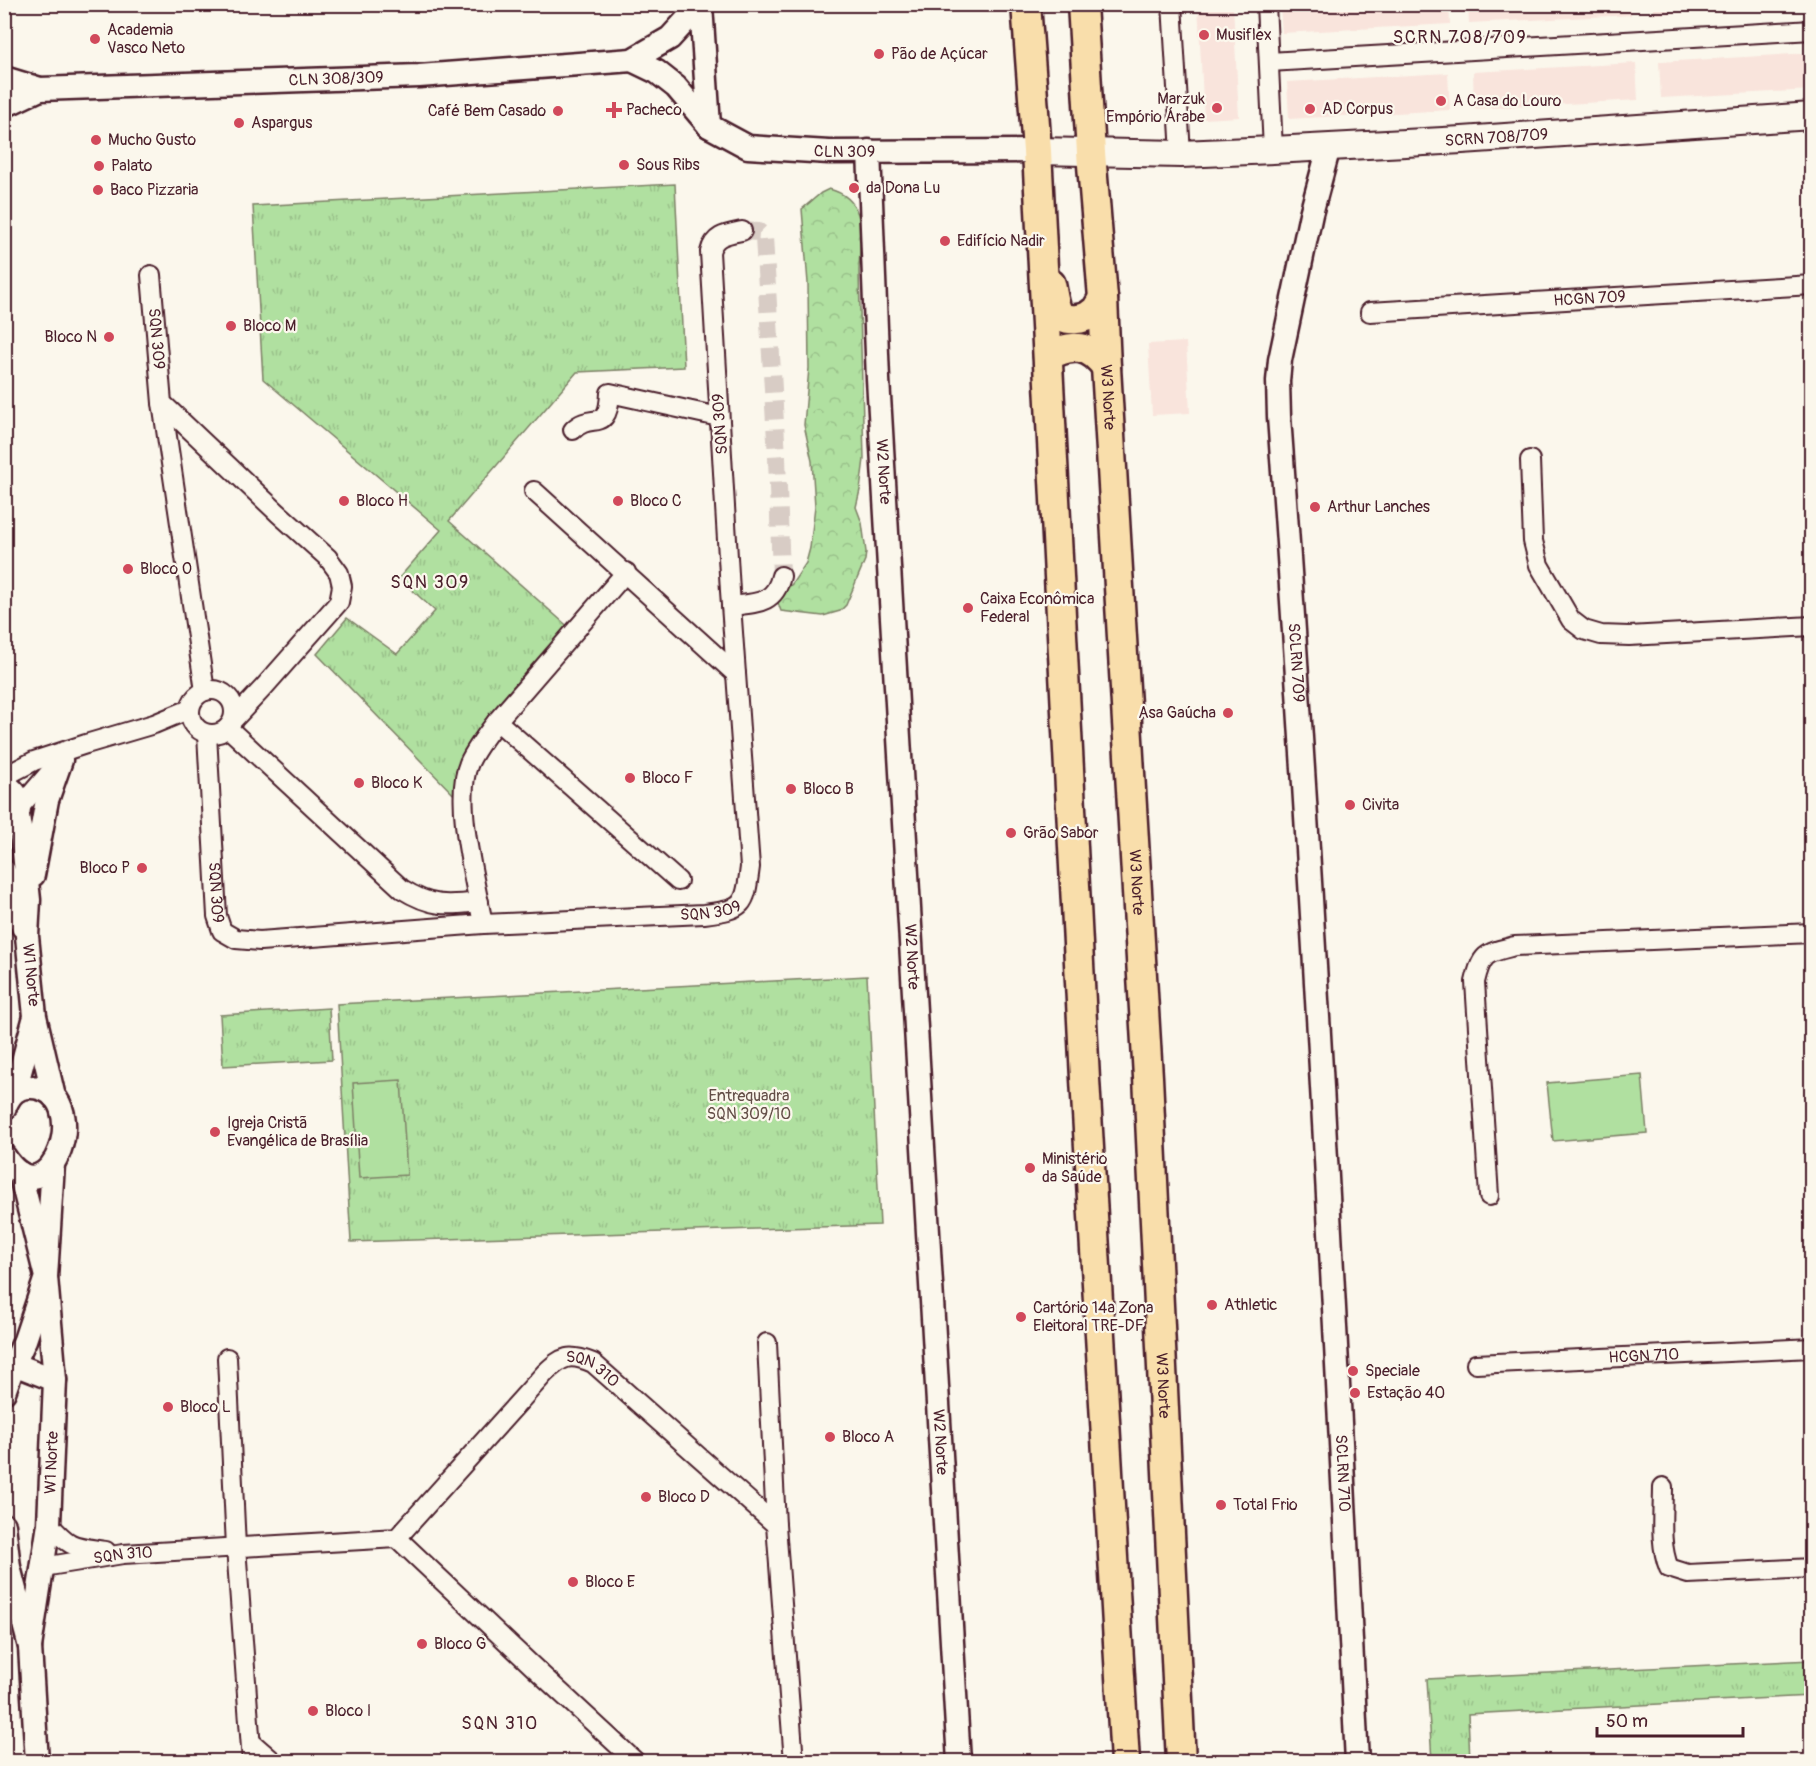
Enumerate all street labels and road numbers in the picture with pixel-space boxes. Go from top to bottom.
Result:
street label: CLN 308/309 [288,67,384,90]
street label: SCRN 708/709 [1444,124,1549,151]
street label: CLN 309 [813,141,875,162]
street label: HCGN 709 [1553,286,1626,311]
street label: SQN 309 [144,307,169,370]
street label: W3 Norte [1096,364,1120,431]
street label: SQN 309 [708,393,732,455]
street label: W2 Norte [872,438,895,505]
street label: SCLRN 709 [1284,622,1309,703]
street label: W3 Norte [1125,849,1148,916]
street label: SQN 309 [204,861,229,926]
street label: SQN 309 [680,896,745,925]
street label: W2 Norte [900,924,924,990]
street label: W1 Norte [18,943,44,1007]
street label: HCGN 710 [1608,1344,1680,1368]
street label: SQN 310 [565,1347,623,1392]
street label: W3 Norte [1151,1352,1174,1419]
street label: W2 Norte [928,1409,952,1475]
street label: W1 Norte [40,1431,63,1494]
street label: SCLRN 710 [1331,1434,1355,1513]
street label: SQN 310 [92,1542,153,1569]

